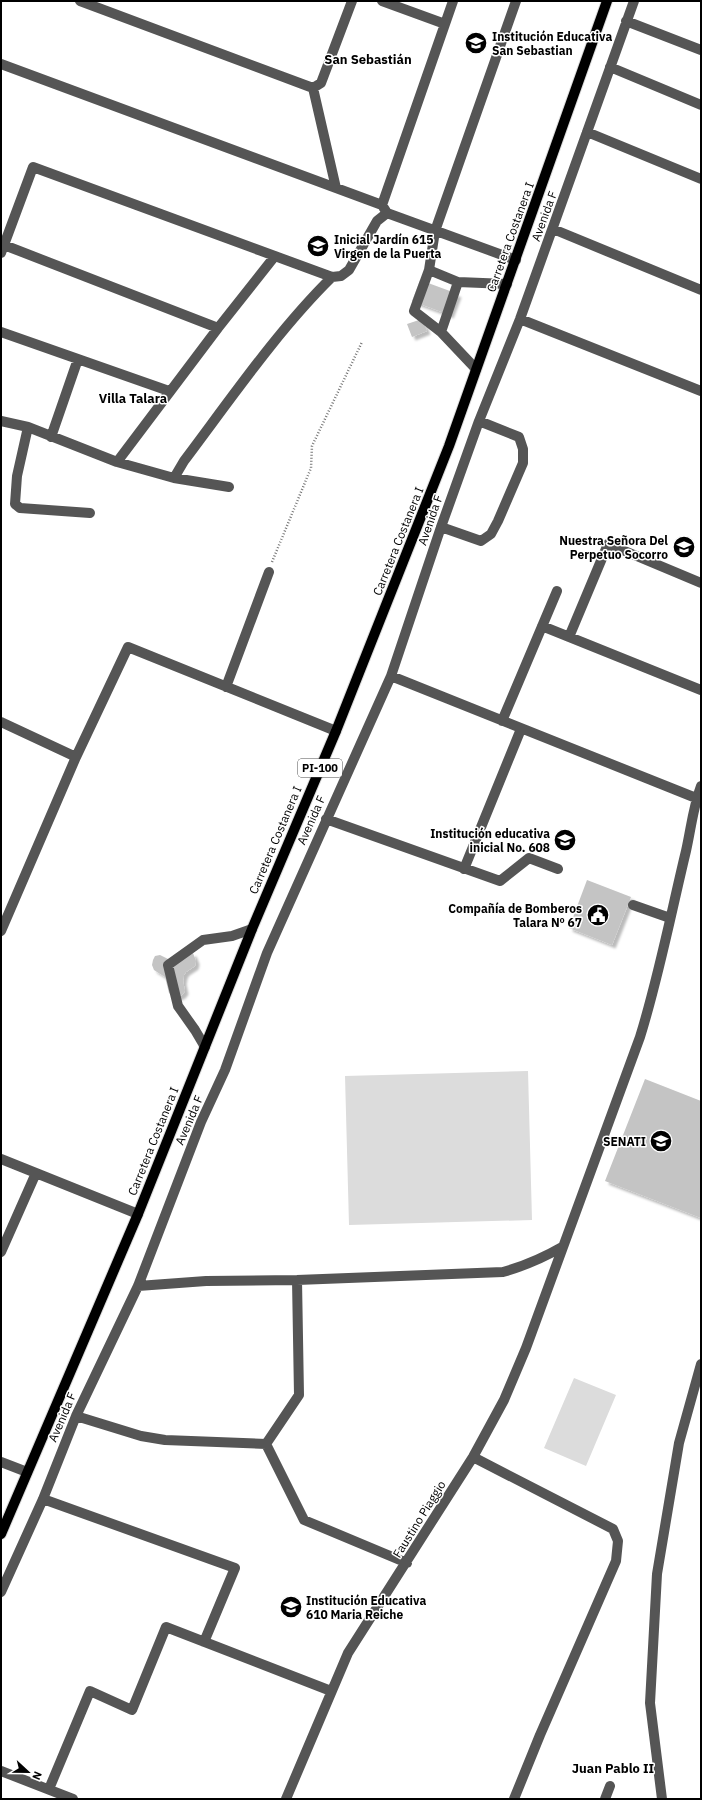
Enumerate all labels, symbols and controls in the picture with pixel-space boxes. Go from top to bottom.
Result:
place label: Institución Educativa San Sebastian [492,29,612,58]
school or university icon: Institución Educativa San Sebastian [463,30,489,56]
district label: San Sebastián [324,51,412,68]
street label: Carretera Costanera I [483,180,537,294]
street label: Avenida F [528,188,560,243]
place label: Inicial Jardín 615 Virgen de la Puerta [334,232,442,261]
school or university icon: Inicial Jardín 615 Virgen de la Puerta [305,233,331,259]
district label: Villa Talara [99,390,167,407]
street label: Carretera Costanera I [369,484,427,598]
street label: Avenida F [414,492,446,547]
place label: Nuestra Señora Del Perpetuo Socorro [559,533,668,562]
school or university icon: Nuestra Señora Del Perpetuo Socorro [671,534,697,560]
road number: PI-100 [298,759,342,777]
street label: Carretera Costanera I [245,784,305,896]
street label: Avenida F [293,793,329,847]
place label: Institución educativa inicial No. 608 [430,826,550,855]
school or university icon: Institución educativa inicial No. 608 [552,827,578,853]
place label: Compañía de Bomberos Talara Nº 67 [448,901,582,930]
public building icon: Compañía de Bomberos Talara Nº 67 [585,902,611,928]
street label: Carretera Costanera I [124,1084,182,1198]
street label: Avenida F [172,1093,206,1147]
school or university icon: SENATI [648,1128,674,1154]
place label: SENATI [603,1134,646,1149]
street label: Avenida F [45,1390,79,1444]
street label: Faustino Piaggio [389,1478,449,1560]
place label: Institución Educativa 610 Maria Reiche [306,1593,426,1622]
school or university icon: Institución Educativa 610 Maria Reiche [278,1594,304,1620]
north arrow [8,1752,48,1792]
district label: Juan Pablo II [572,1760,654,1777]
text: N [29,1769,45,1782]

